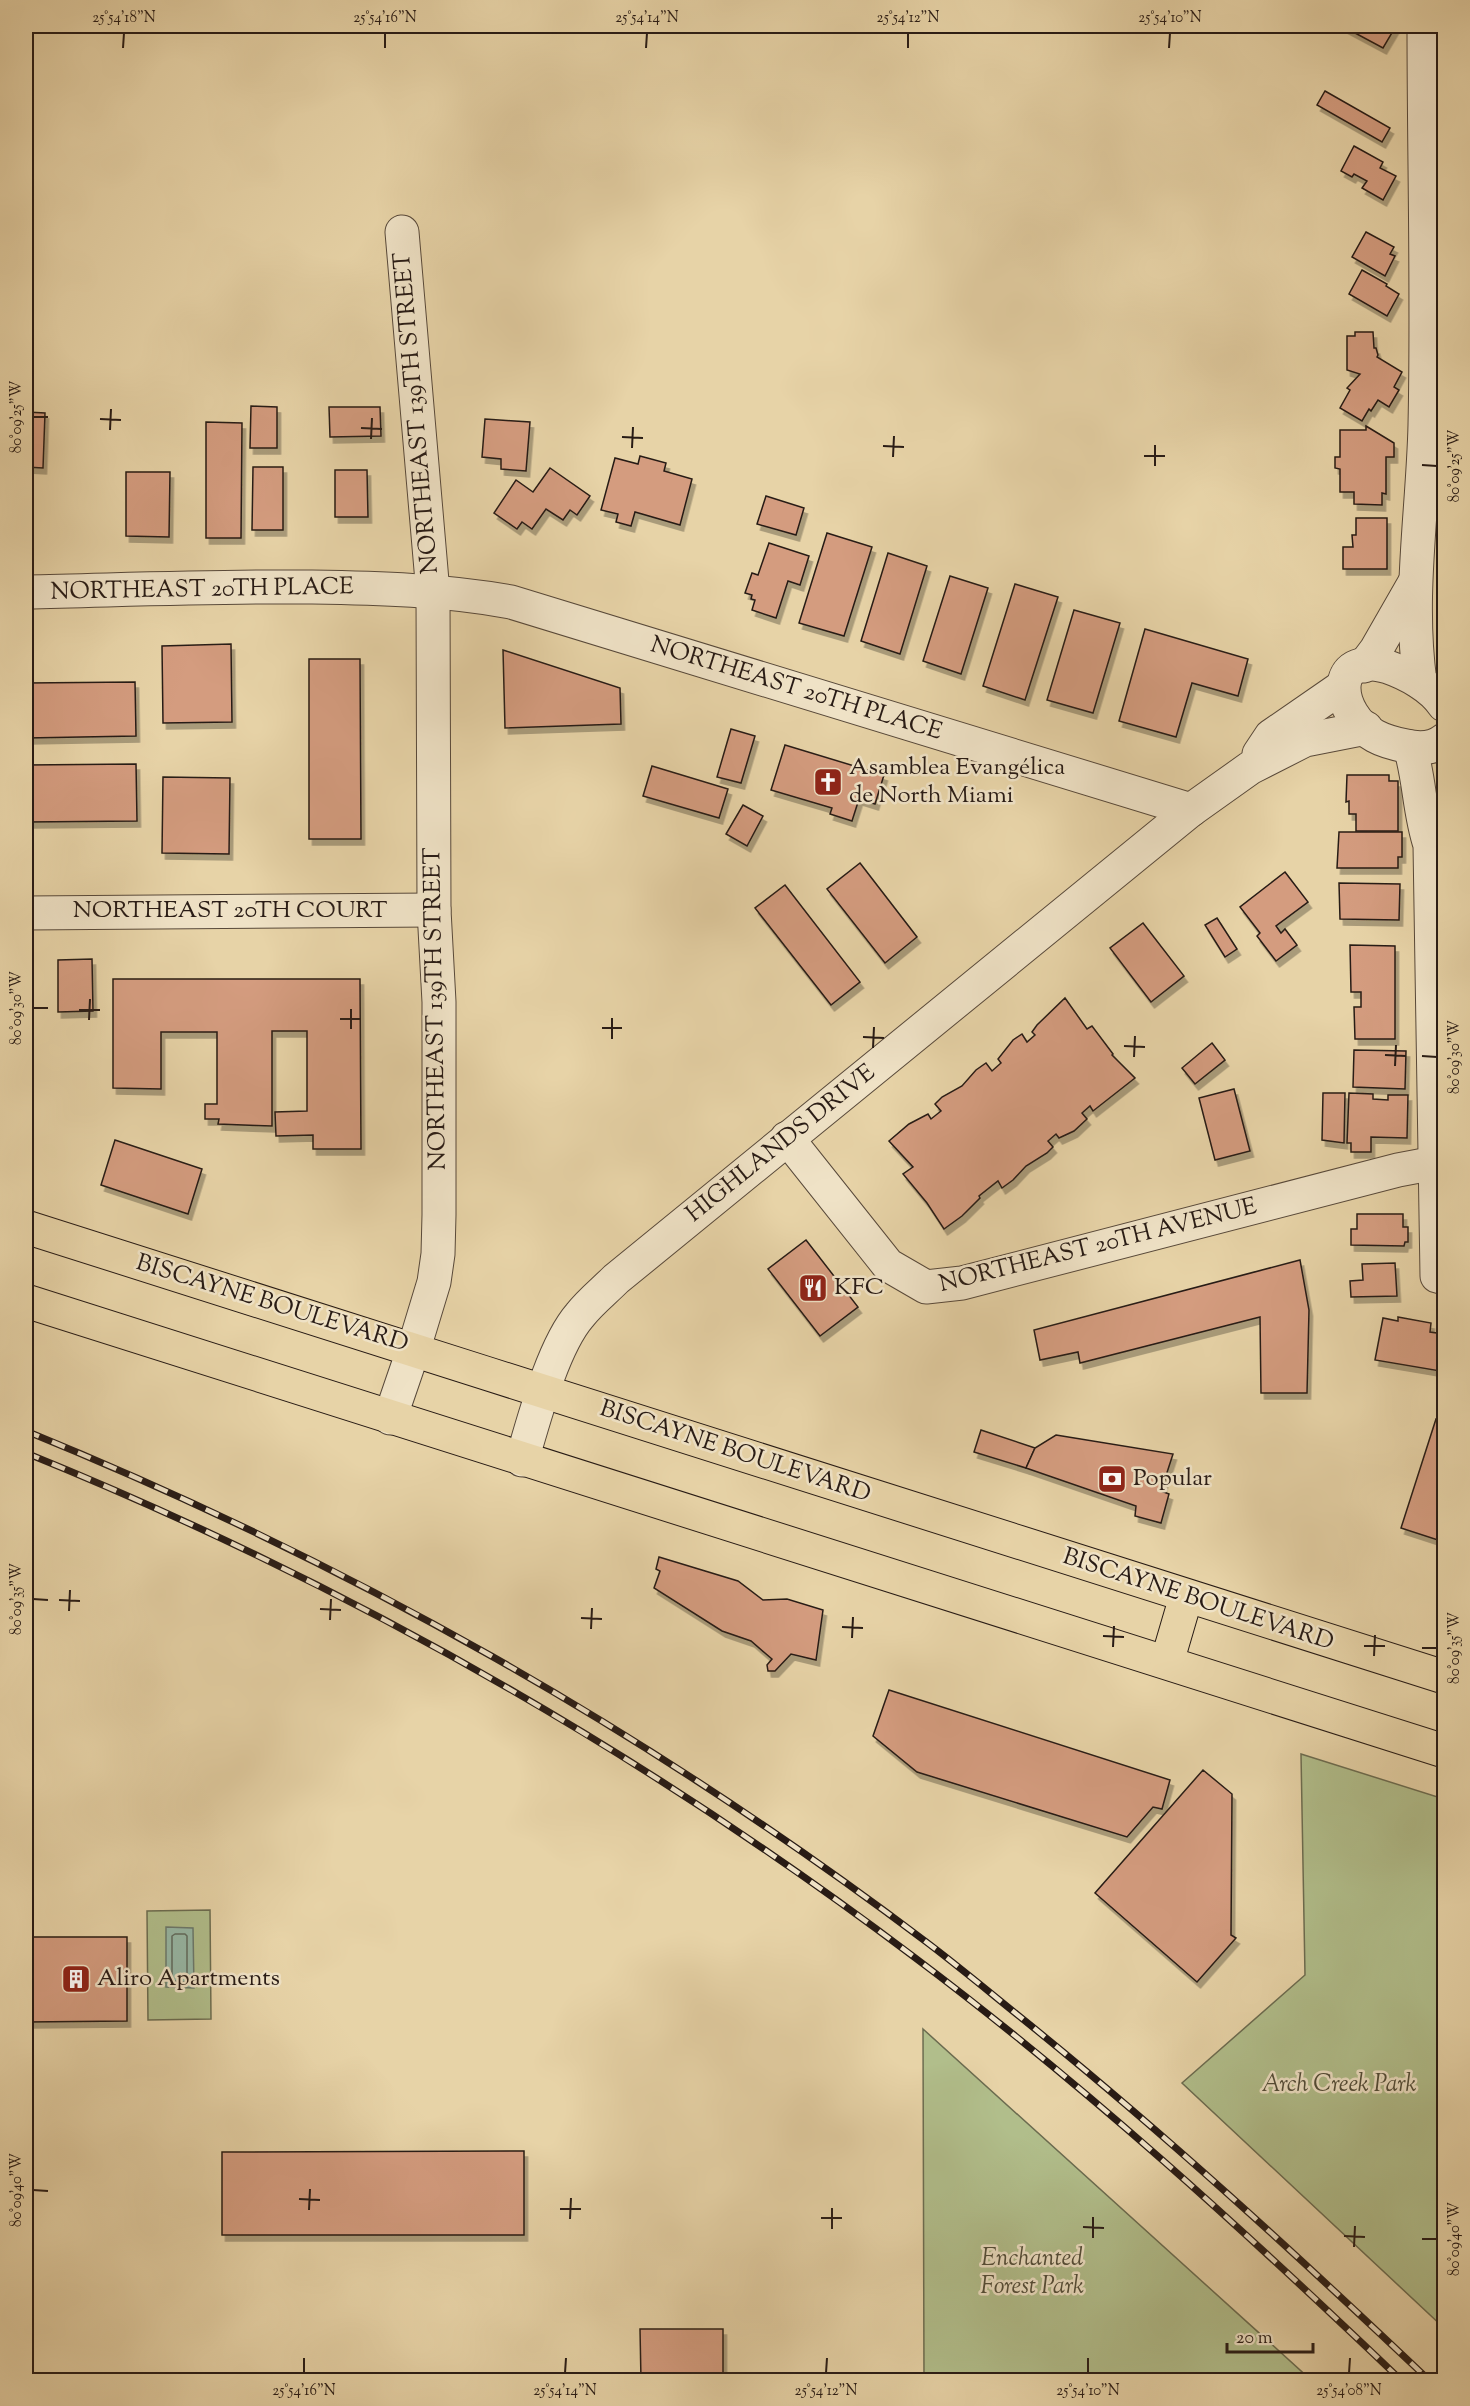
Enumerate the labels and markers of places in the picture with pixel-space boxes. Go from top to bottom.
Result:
place label: Asamblea Evangélica de North Miami [849,751,1065,813]
church icon: Asamblea Evangélica de North Miami [812,766,844,798]
place label: KFC [834,1271,884,1305]
restaurant icon: KFC [797,1272,829,1304]
place label: Popular [1133,1462,1212,1496]
bank icon: Popular [1096,1463,1128,1495]
place label: Aliro Apartments [97,1962,280,1996]
building icon: Aliro Apartments [60,1963,92,1995]

